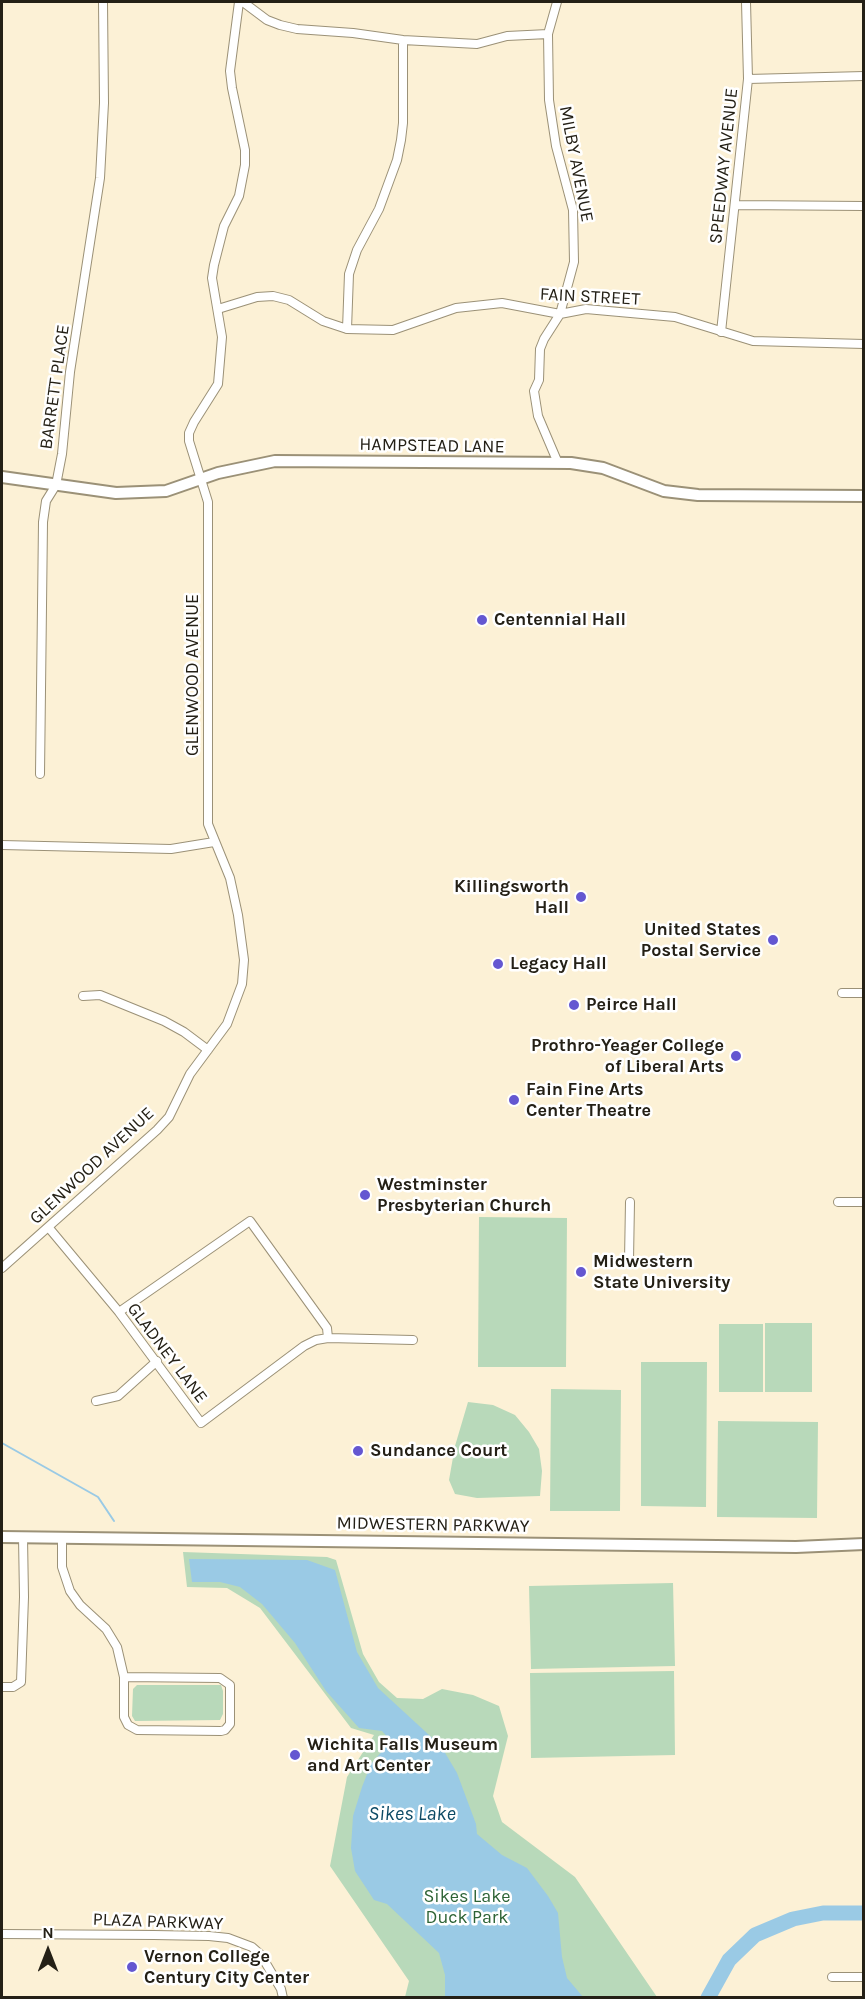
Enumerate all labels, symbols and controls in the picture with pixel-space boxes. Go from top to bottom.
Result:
street label: SPEEDWAY AVENUE [705,87,743,245]
street label: MILBY AVENUE [554,104,598,224]
street label: FAIN STREET [539,284,641,310]
street label: BARRETT PLACE [36,323,74,451]
street label: HAMPSTEAD LANE [359,434,505,458]
street label: GLENWOOD AVENUE [182,594,204,756]
place label: Centennial Hall [494,609,626,631]
marker: Centennial Hall [475,613,489,627]
place label: Killingsworth Hall [454,876,569,918]
marker: Killingsworth Hall [574,890,588,904]
place label: United States Postal Service [641,919,761,962]
marker: United States Postal Service [766,933,780,947]
place label: Legacy Hall [510,953,607,975]
marker: Legacy Hall [491,957,505,971]
place label: Peirce Hall [586,994,677,1016]
marker: Peirce Hall [567,998,581,1012]
place label: Prothro-Yeager College of Liberal Arts [531,1035,724,1078]
marker: Prothro-Yeager College of Liberal Arts [729,1049,743,1063]
place label: Fain Fine Arts Center Theatre [526,1079,651,1122]
marker: Fain Fine Arts Center Theatre [507,1093,521,1107]
street label: GLENWOOD AVENUE [25,1103,159,1229]
place label: Westminster Presbyterian Church [377,1174,551,1216]
marker: Westminster Presbyterian Church [358,1188,372,1202]
place label: Midwestern State University [593,1251,730,1294]
marker: Midwestern State University [574,1265,588,1279]
street label: GLADNEY LANE [122,1299,212,1407]
place label: Sundance Court [370,1440,507,1462]
marker: Sundance Court [351,1444,365,1458]
street label: MIDWESTERN PARKWAY [336,1513,530,1537]
place label: Wichita Falls Museum and Art Center [307,1734,498,1776]
marker: Wichita Falls Museum and Art Center [288,1748,302,1762]
water label: Sikes Lake [368,1802,456,1826]
park label: Sikes Lake Duck Park [423,1886,511,1928]
street label: PLAZA PARKWAY [92,1909,224,1935]
north arrow [18,1921,78,1981]
text: N [42,1923,54,1942]
place label: Vernon College Century City Center [144,1946,309,1988]
marker: Vernon College Century City Center [125,1960,139,1974]

